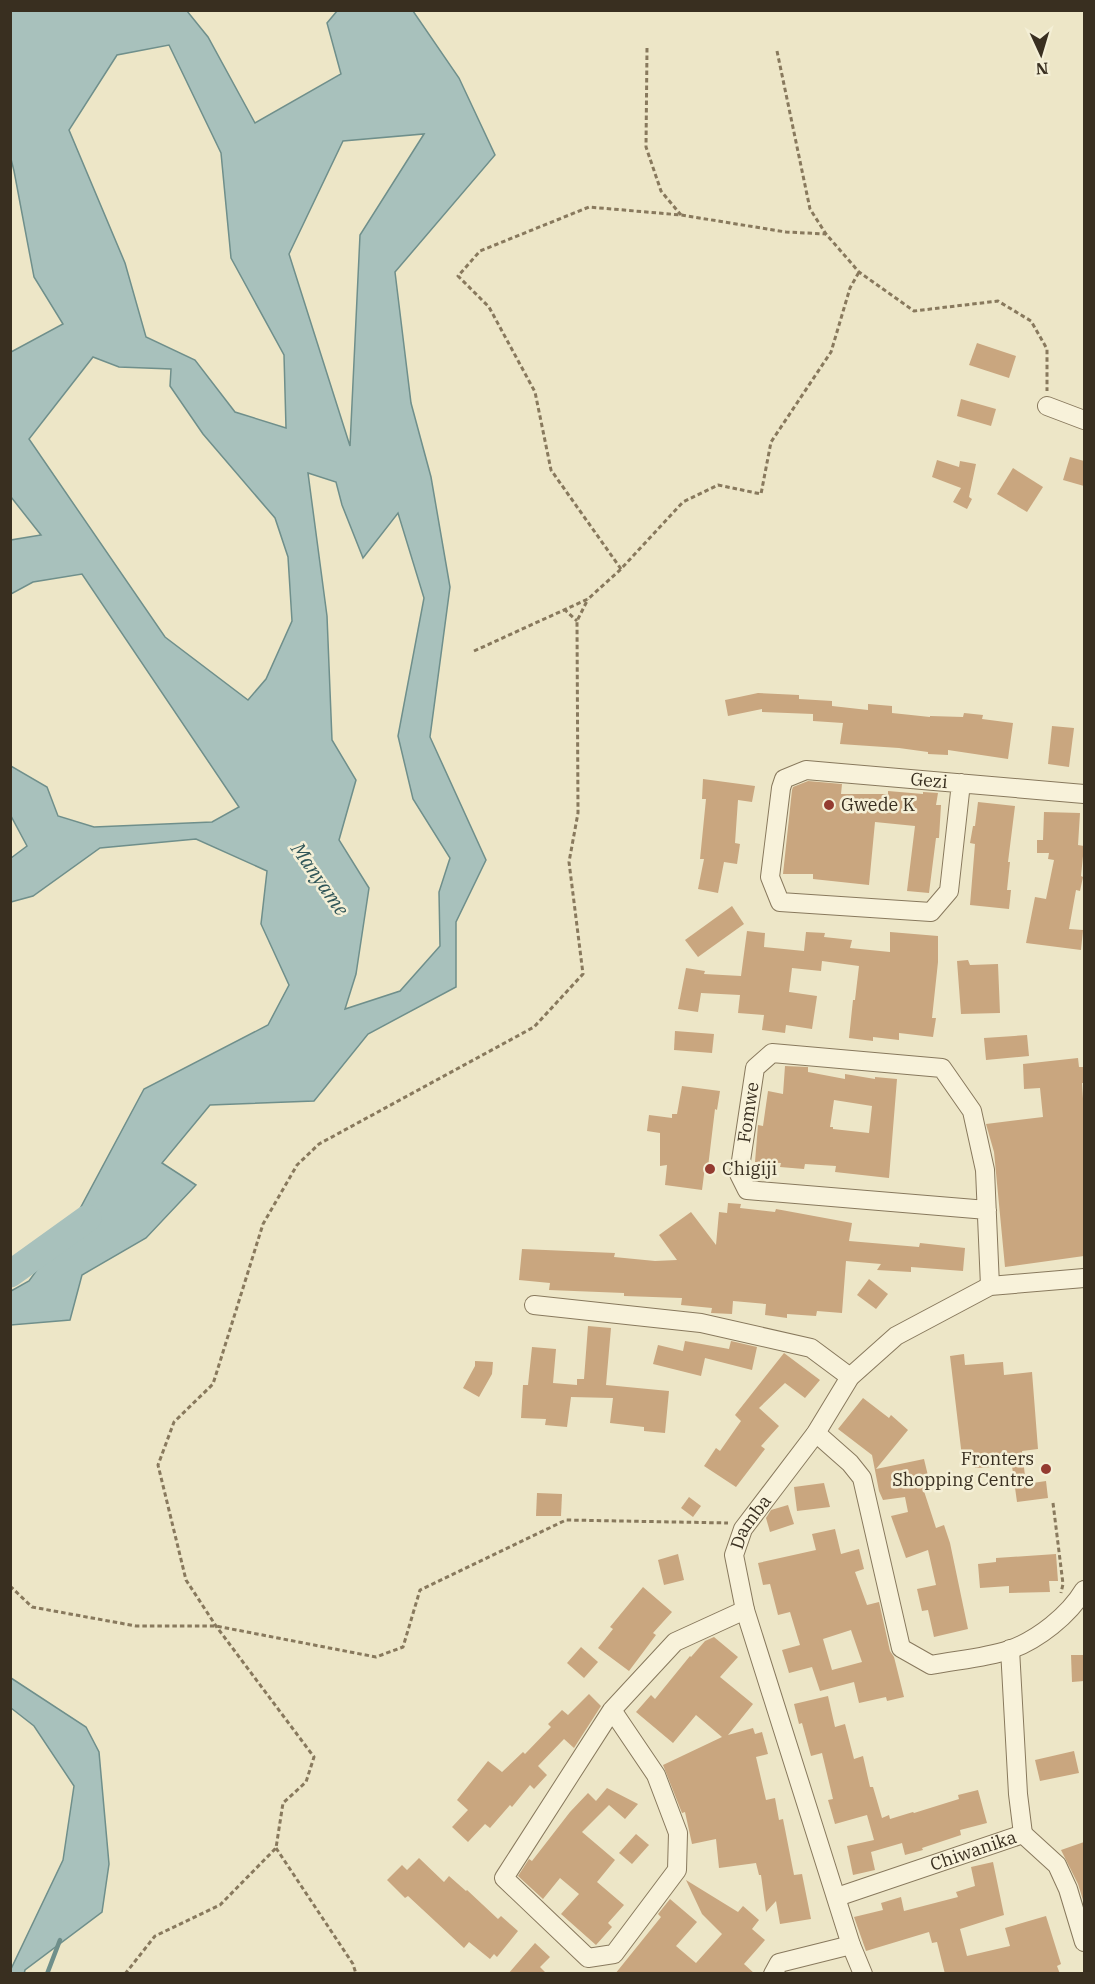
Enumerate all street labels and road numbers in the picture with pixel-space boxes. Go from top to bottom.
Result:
street label: Gezi [909,767,949,793]
street label: Fomwe [732,1080,764,1144]
street label: Damba [725,1490,776,1552]
street label: Chiwanika [927,1825,1020,1876]

